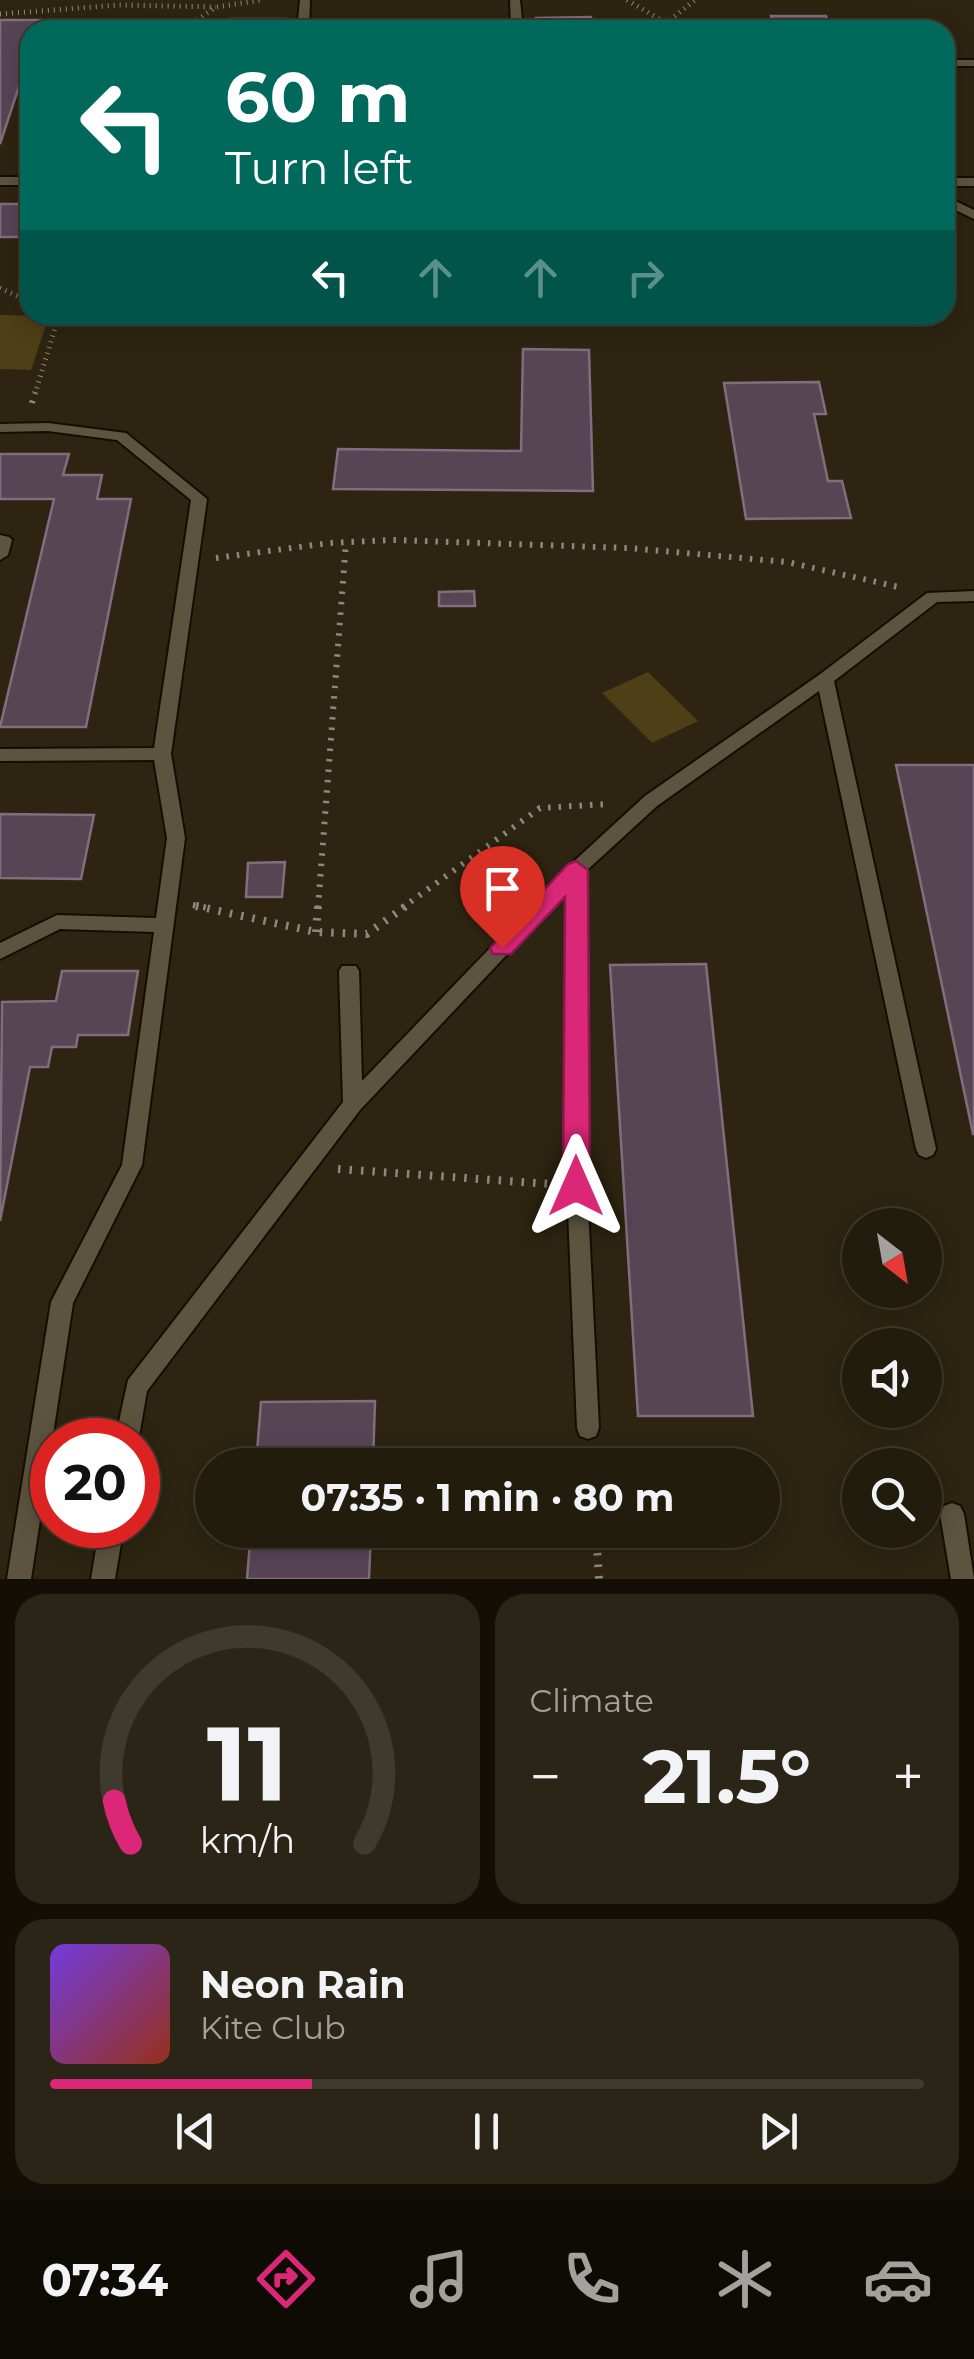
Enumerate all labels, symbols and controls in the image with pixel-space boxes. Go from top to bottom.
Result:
text: 60 m [225,54,410,140]
icon: left [60,60,190,190]
text: Turn left [225,140,413,195]
icon: left [303,250,358,305]
icon: ahead [408,250,463,305]
icon: ahead [513,250,568,305]
icon: right [618,250,673,305]
pin [460,846,545,949]
icon: arrive [475,861,530,916]
position arrow [524,1134,628,1238]
north arrow [842,1208,942,1308]
map controls [842,1208,942,1548]
button: sound [842,1328,942,1428]
speed limit sign: 20 [30,1418,160,1548]
button: search [842,1448,942,1548]
text: 07:35 · 1 min · 80 m [301,1474,674,1521]
text: Climate [530,1681,654,1720]
text: 11 [206,1700,288,1827]
text: 21.5° [642,1730,811,1822]
text: − [530,1743,561,1810]
text: + [892,1743,924,1810]
text: km/h [200,1818,295,1862]
text: Neon Rain [200,1961,405,2008]
text: Kite Club [200,2008,346,2047]
icon: previous [168,2104,223,2159]
icon: pause [459,2104,514,2159]
icon: next [751,2104,806,2159]
icon: directions [251,2244,321,2314]
icon: music [404,2244,474,2314]
icon: phone [557,2244,627,2314]
icon: climate [710,2244,780,2314]
icon: car [863,2244,933,2314]
text: 07:34 [41,2252,168,2307]

